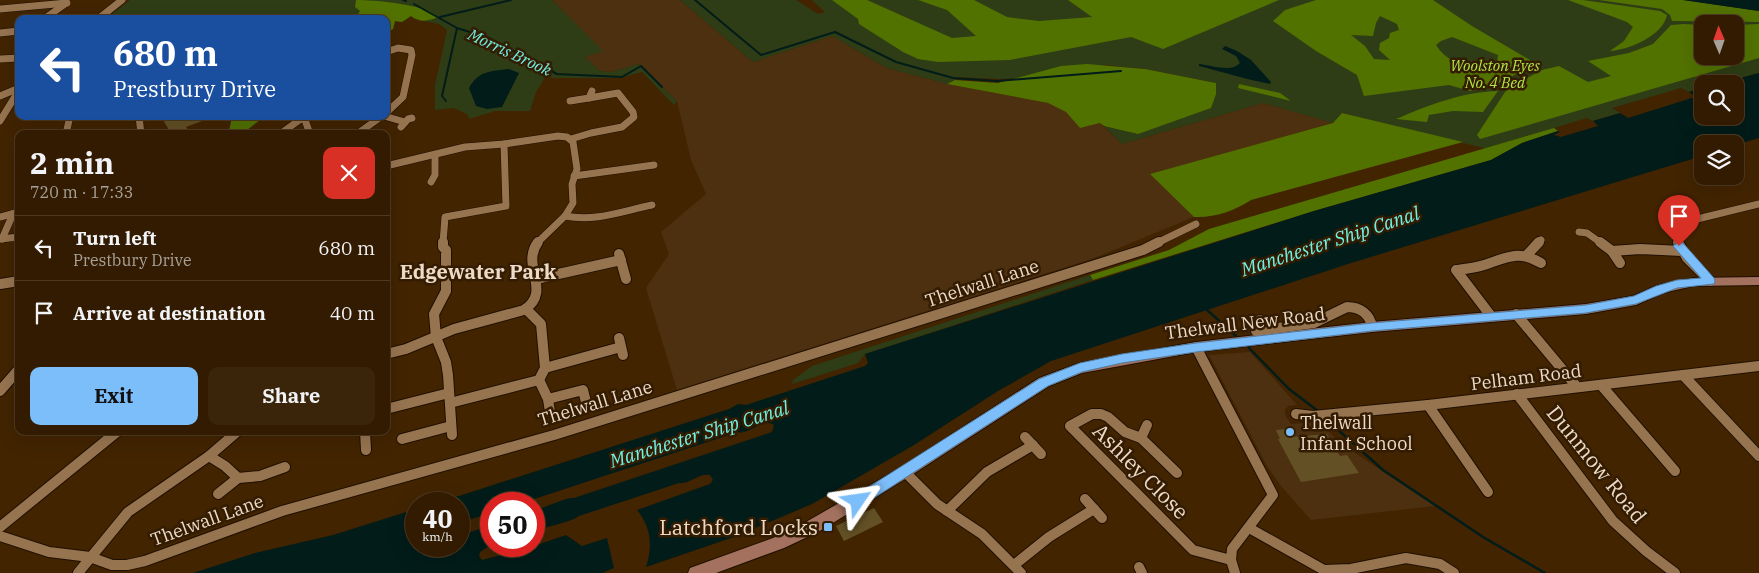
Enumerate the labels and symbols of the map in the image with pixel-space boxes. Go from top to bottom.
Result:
north arrow [1694,15,1744,65]
water label: Morris Brook [464,24,555,80]
park label: Woolston Eyes No. 4 Bed [1450,56,1540,92]
pin [1658,195,1700,246]
water label: Manchester Ship Canal [1237,201,1423,282]
street label: Thelwall Lane [922,254,1042,312]
district label: Edgewater Park [400,258,557,285]
street label: Thelwall New Road [1164,302,1327,344]
street label: Pelham Road [1469,359,1583,395]
street label: Thelwall Lane [535,375,655,431]
water label: Manchester Ship Canal [605,395,792,473]
street label: Dunmow Road [1541,399,1653,529]
place label: Thelwall Infant School [1300,411,1413,455]
street label: Ashley Close [1087,417,1195,525]
marker: Thelwall Infant School [1284,426,1296,438]
position arrow [831,474,883,526]
street label: Thelwall Lane [147,489,267,551]
speed limit sign: 50 [480,492,545,557]
place label: Latchford Locks [659,513,818,541]
marker: Latchford Locks [822,521,834,533]

